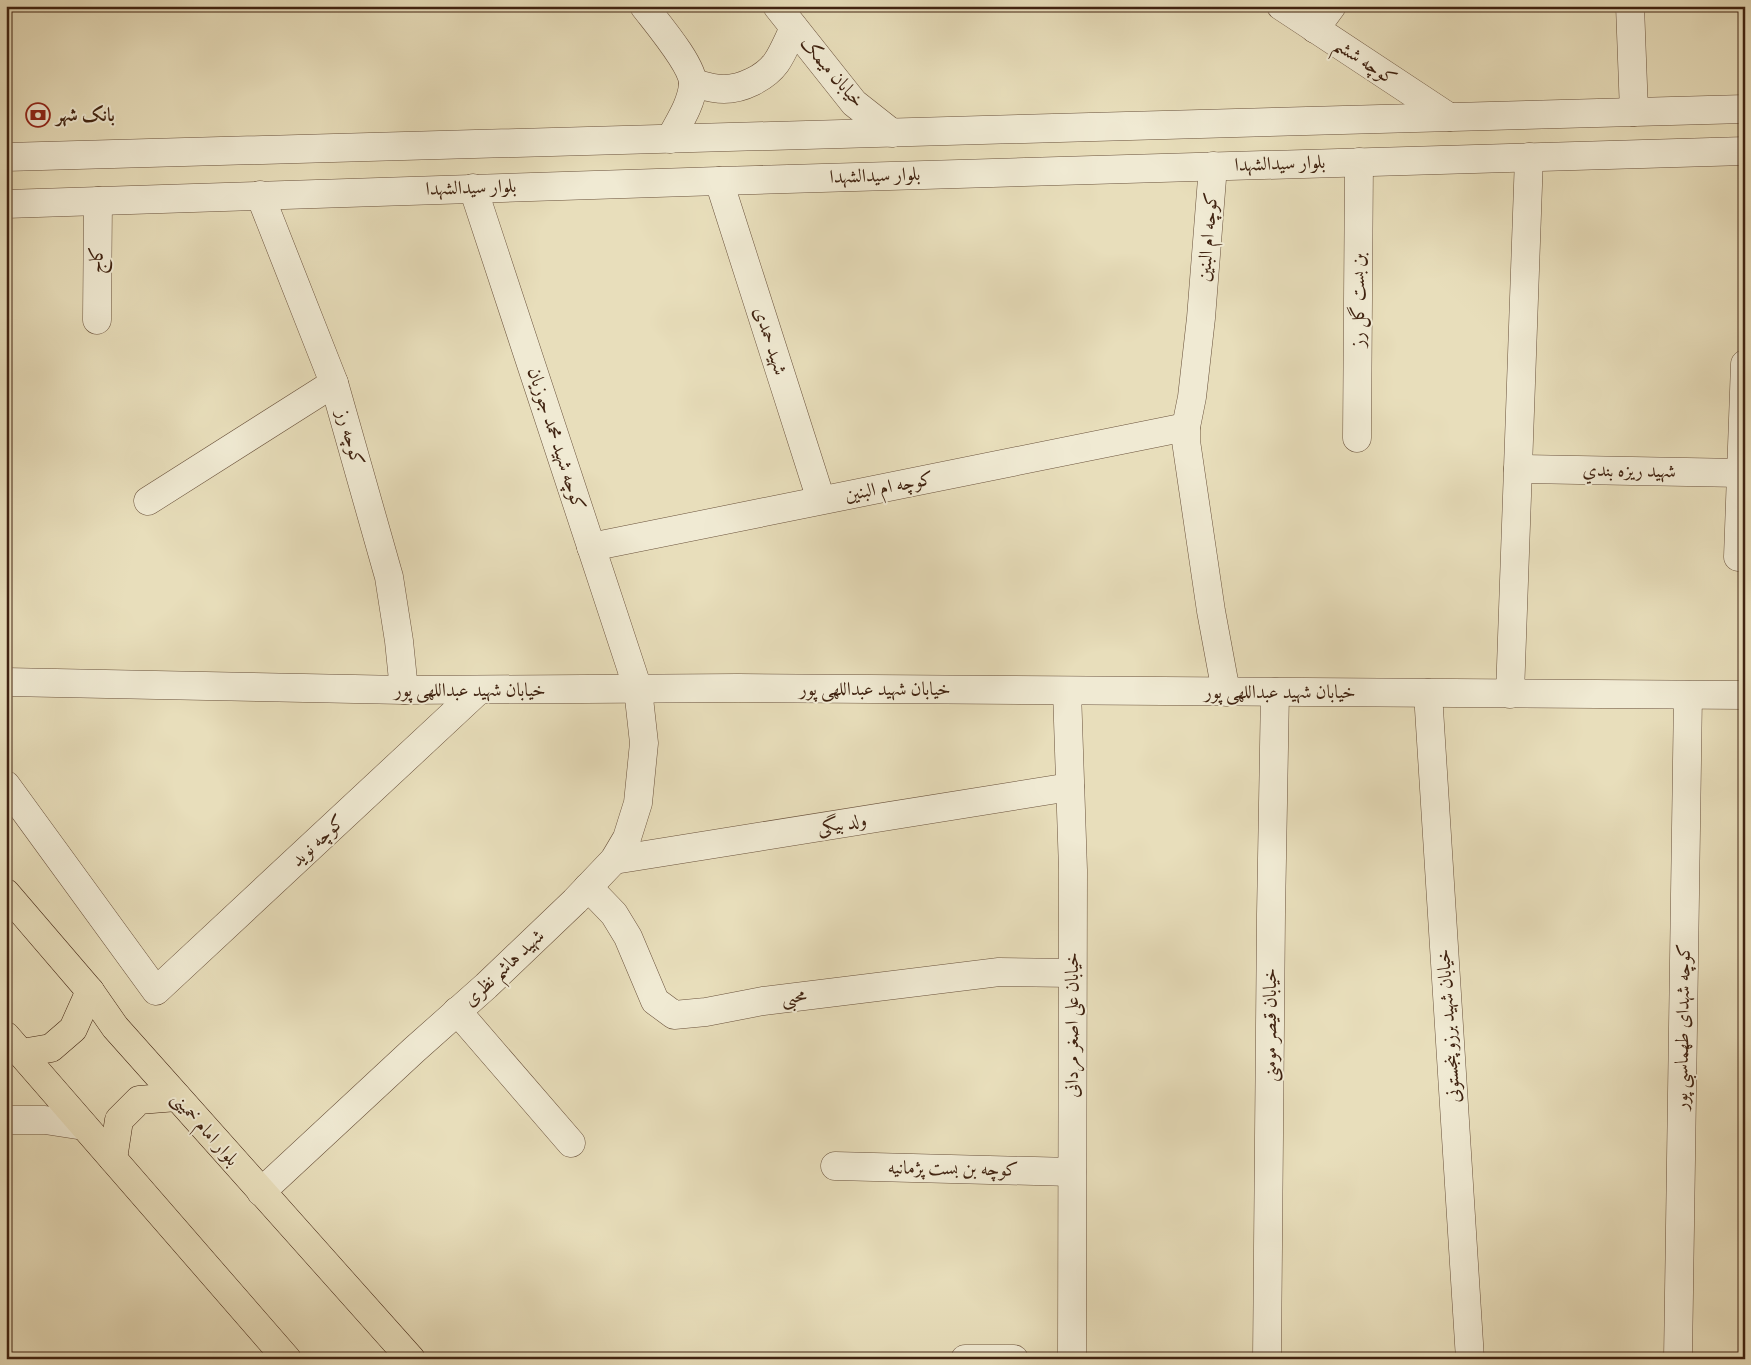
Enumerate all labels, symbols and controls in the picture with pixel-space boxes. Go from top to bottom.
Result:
street label: خیابان میمک [795,32,869,112]
street label: کوچه ششم [1325,33,1401,97]
bank icon: بانک شهر [25,102,51,128]
place label: بانک شهر [54,104,115,127]
street label: بلوار سیدالشهدا [1234,151,1326,177]
street label: بلوار سیدالشهدا [829,163,921,189]
street label: بلوار سیدالشهدا [425,175,517,201]
street label: کوچه ام البنین [1193,191,1227,283]
street label: کاج [85,246,114,274]
street label: بن بست گل رز [1346,252,1371,349]
street label: شهید حمدی [748,304,792,378]
street label: کوچه شهید محمد جوزیان [521,364,590,514]
street label: کوچه رز [330,405,369,469]
street label: شهيد ريزه بندي [1582,459,1676,486]
street label: کوچه ام البنین [843,467,936,511]
street label: خیابان شهید عبداللهی پور [797,678,951,702]
street label: خیابان شهید عبداللهی پور [392,679,546,703]
street label: خیابان شهید عبداللهی پور [1202,681,1356,705]
street label: ولد بیگی [815,808,869,840]
street label: کوچه نوید [286,810,351,873]
street label: شهید هاشم نظری [459,925,554,1016]
street label: کوچه شهدای طهماسبی پور [1670,944,1699,1113]
street label: خیابان شهید برزو پنجستونی [1432,948,1466,1104]
street label: خیابان علی اصغر مردانی [1061,952,1086,1098]
street label: خیابان قیصر مومنی [1259,968,1283,1082]
street label: محبی [780,984,809,1013]
street label: بلوار امام خمینی [163,1087,244,1174]
street label: کوچه بن بست پژمانیه [887,1156,1019,1183]

